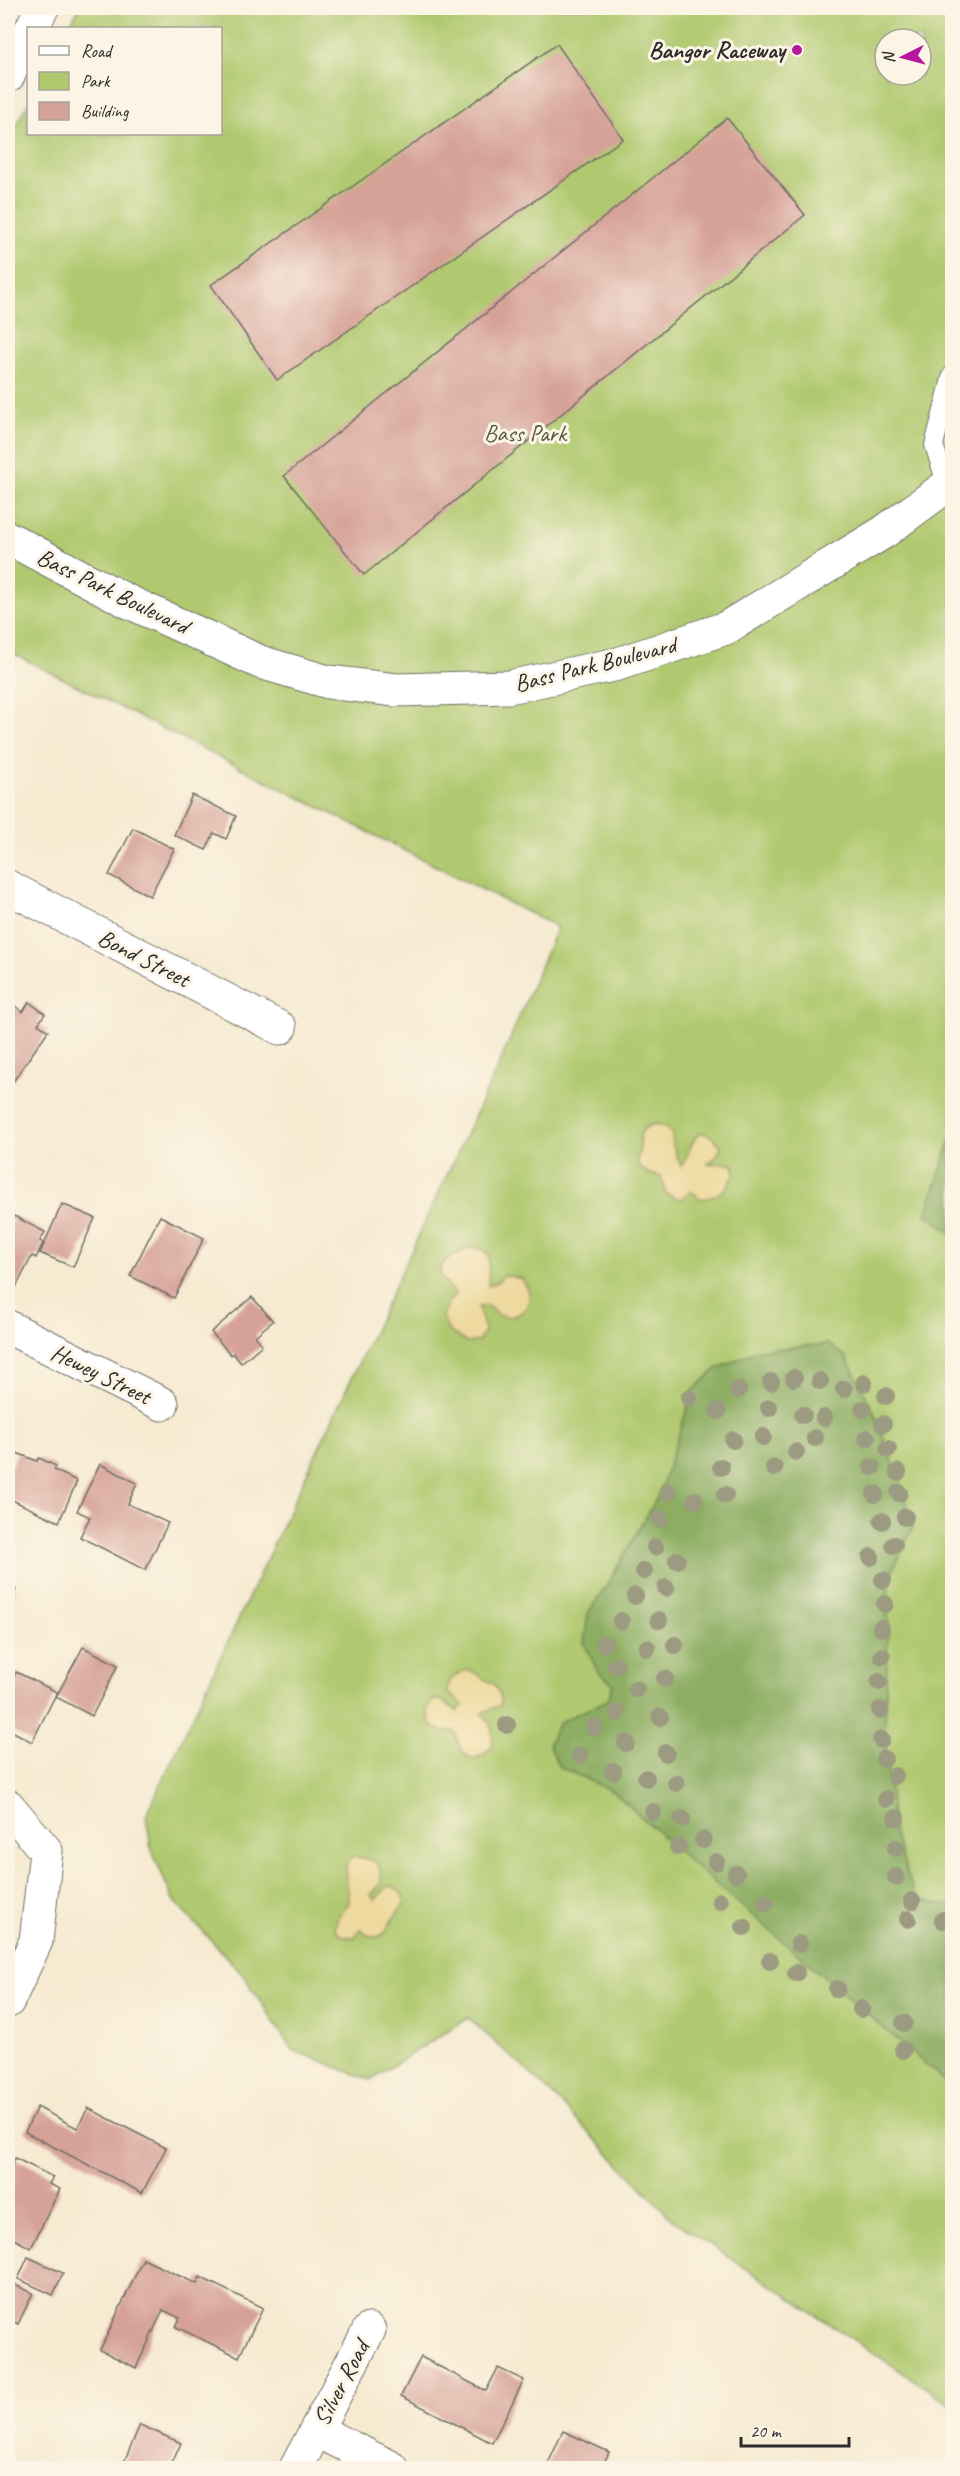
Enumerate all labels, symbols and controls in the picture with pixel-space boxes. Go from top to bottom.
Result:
legend [27,27,222,135]
north arrow [873,27,933,87]
place label: Bangor Raceway [649,35,788,65]
text: Road [81,40,114,62]
marker: Bangor Raceway [790,43,804,57]
text: N [878,49,900,64]
text: Park [81,70,111,92]
text: Building [81,100,130,122]
park label: Bass Park [484,418,568,448]
street label: Bass Park Boulevard [32,541,197,642]
street label: Bass Park Boulevard [511,629,682,699]
street label: Bond Street [93,922,197,995]
street label: Hewey Street [46,1337,158,1412]
street label: Silver Road [306,2332,377,2431]
scale bar [741,2410,849,2448]
text: 20 m [750,2420,783,2442]

